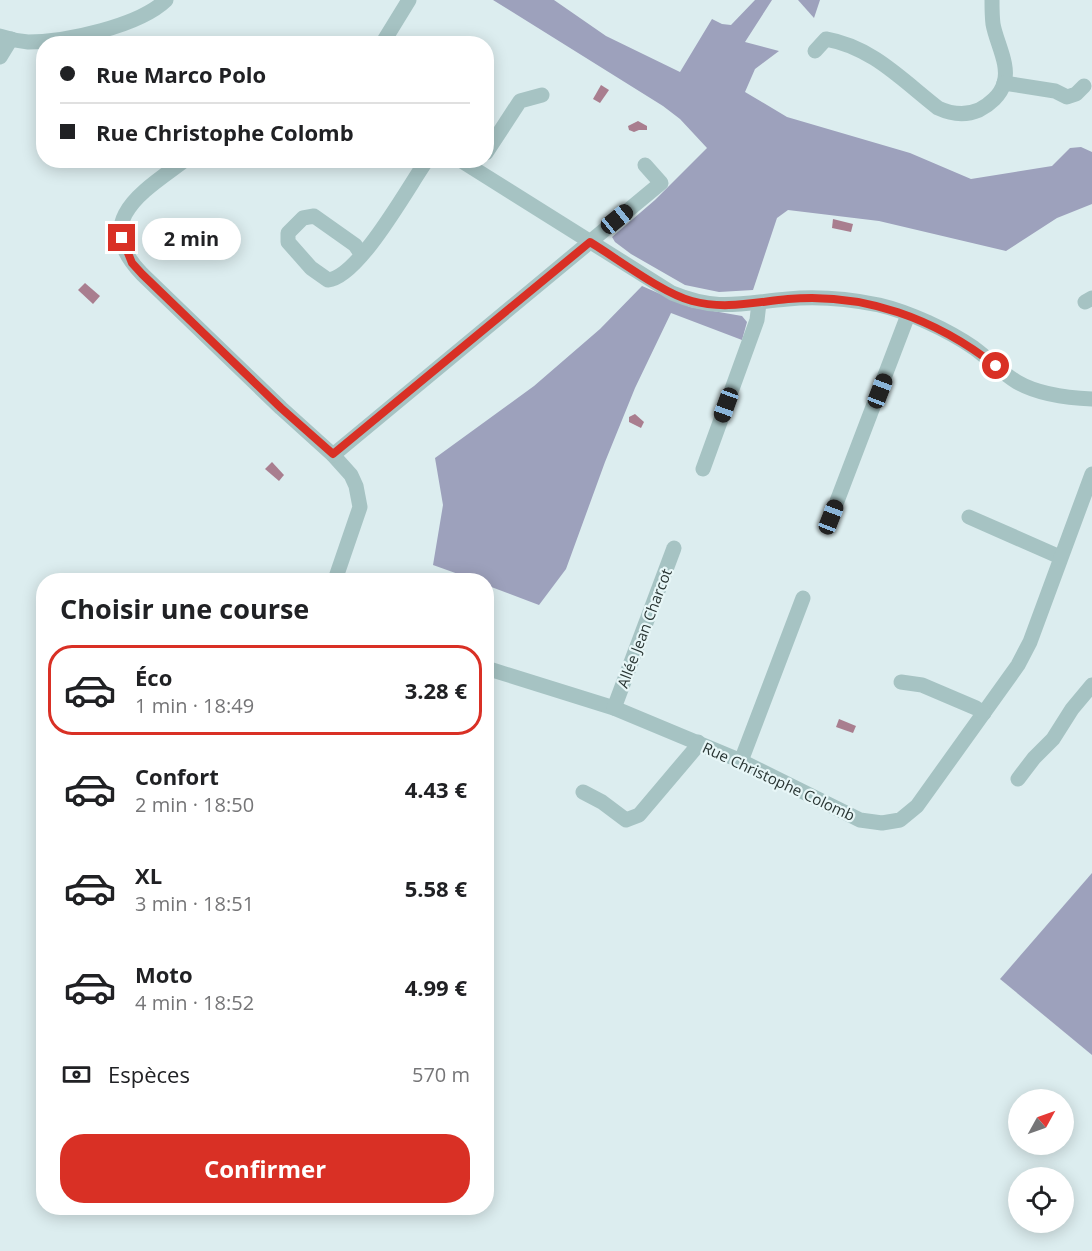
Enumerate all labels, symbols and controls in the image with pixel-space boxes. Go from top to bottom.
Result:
text: Rue Marco Polo [96,59,266,89]
text: Rue Christophe Colomb [96,117,354,147]
car [597,201,637,237]
callout: 2 min [143,217,242,259]
route end [108,224,135,251]
text: 2 min [164,225,219,252]
route start [982,352,1009,379]
car [865,371,895,411]
car [711,385,741,425]
car [816,497,846,537]
street label: Allée Jean Charcot [612,565,676,691]
text: Choisir une course [60,590,309,627]
text: Éco [135,662,172,692]
icon: car [63,663,117,717]
text: 3.28 € [405,675,467,705]
text: 1 min · 18:49 [135,692,254,719]
street label: Rue Christophe Colomb [700,737,858,825]
text: Confort [135,761,219,791]
icon: car [63,762,117,816]
text: 4.43 € [405,774,467,804]
text: 2 min · 18:50 [135,791,254,818]
text: XL [135,860,162,890]
icon: car [63,861,117,915]
text: 5.58 € [405,873,467,903]
text: 3 min · 18:51 [135,890,254,917]
text: Moto [135,959,193,989]
icon: car [63,960,117,1014]
text: 4.99 € [405,972,467,1002]
text: 4 min · 18:52 [135,989,254,1016]
icon: cash [60,1058,93,1091]
text: Espèces [108,1059,190,1089]
text: 570 m [412,1061,470,1088]
north arrow [1008,1089,1074,1155]
map controls [1008,1089,1074,1233]
button: Confirmer [60,1134,470,1203]
button: locate [1008,1167,1074,1233]

